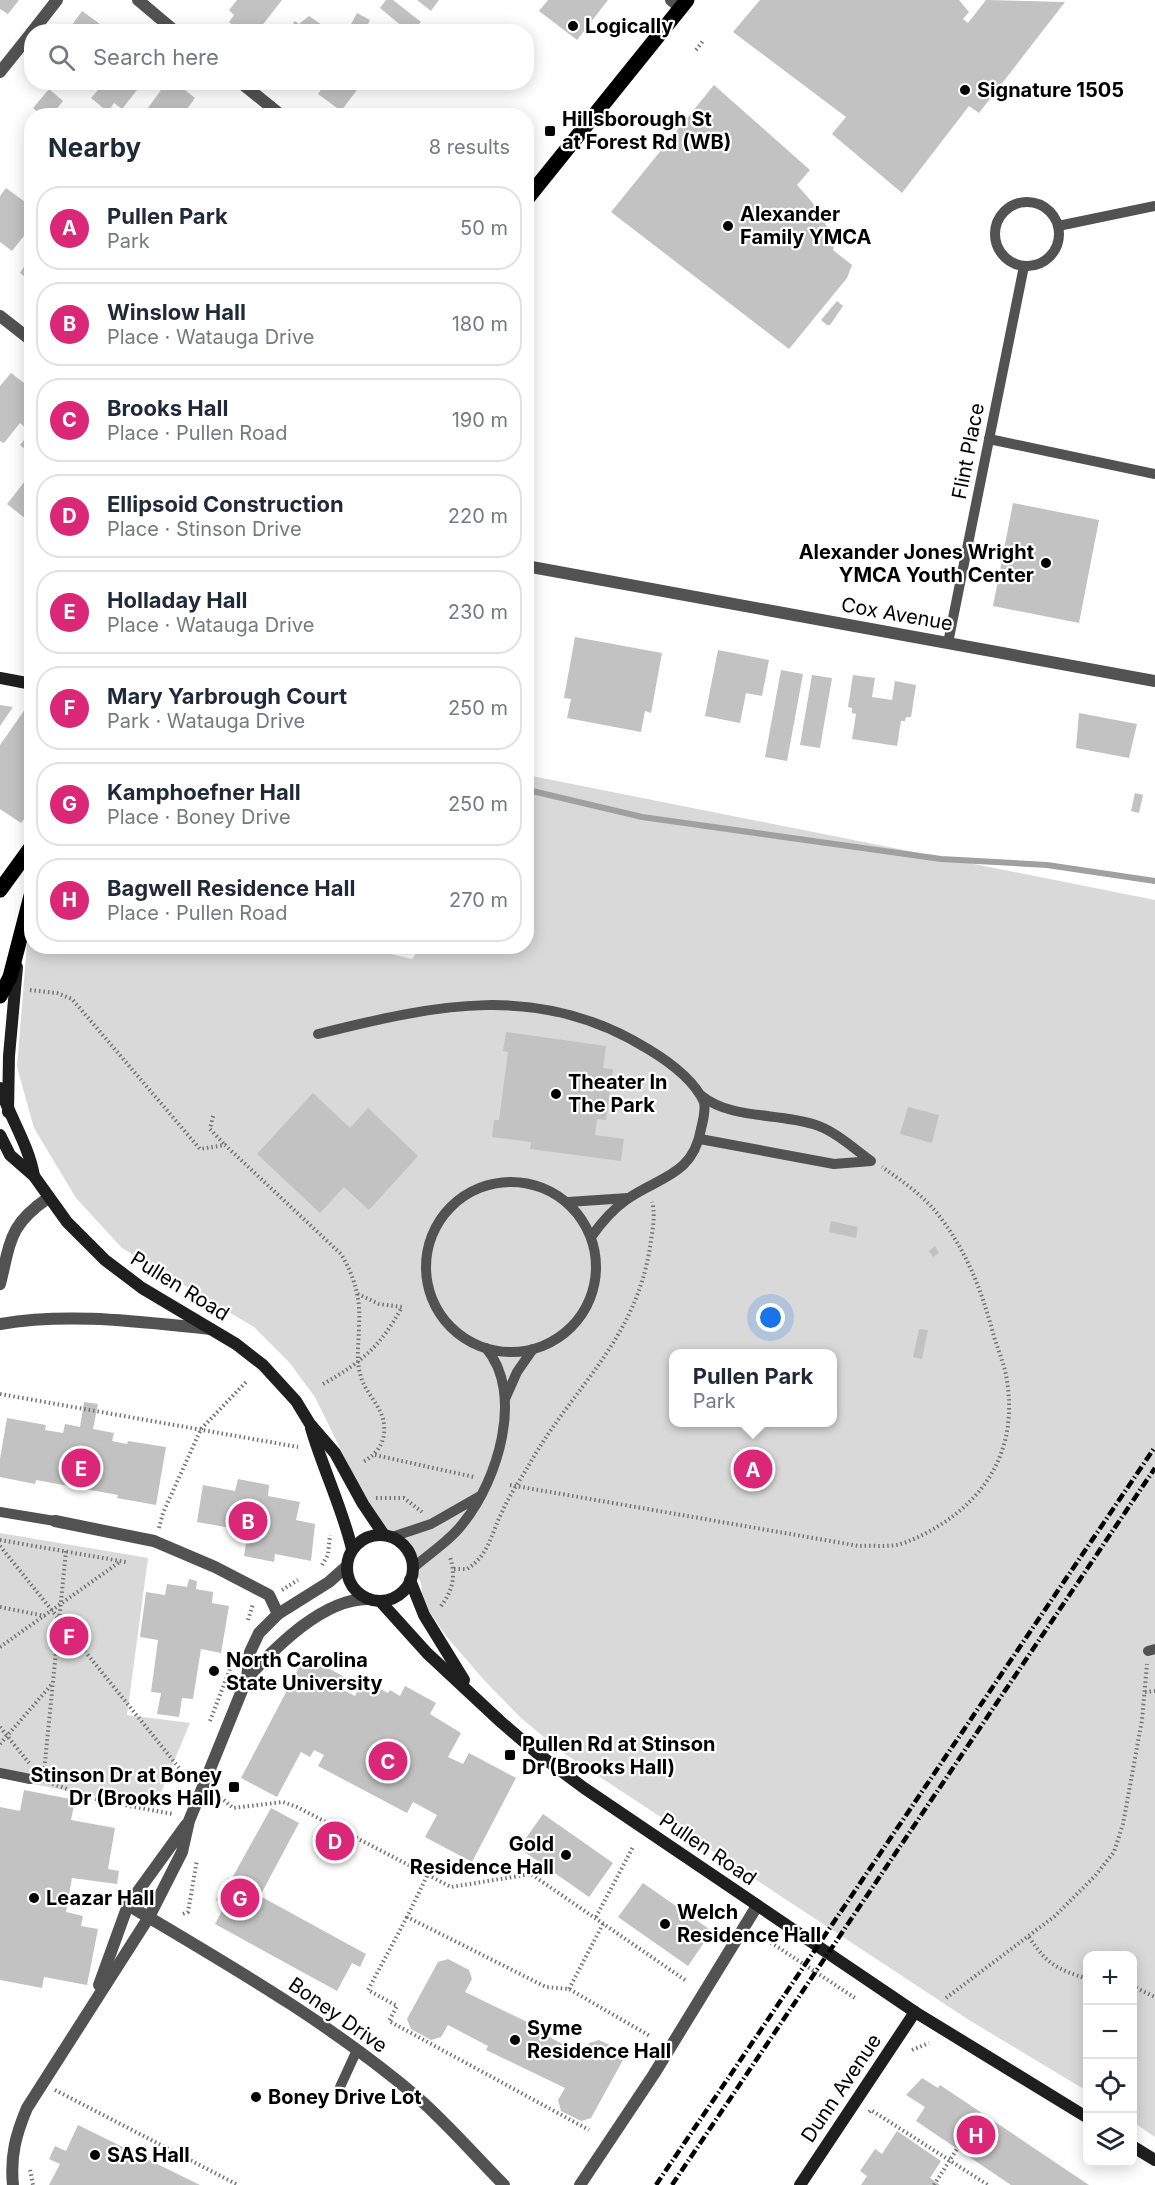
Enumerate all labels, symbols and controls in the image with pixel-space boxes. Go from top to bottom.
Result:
place label: Logically [585,14,673,38]
marker: Logically [566,19,580,33]
search box [24,24,534,90]
icon: search [45,41,78,74]
text: Search here [93,44,219,70]
place label: Signature 1505 [977,78,1124,102]
marker: Signature 1505 [958,83,972,97]
place label: Hillsborough St at Forest Rd (WB) [562,107,731,154]
marker: Hillsborough St at Forest Rd (WB) [543,124,557,138]
text: Nearby [48,132,141,163]
text: 8 results [429,135,510,159]
place label: Alexander Family YMCA [740,202,872,249]
text: Pullen Park [107,203,228,229]
text: A [62,216,77,240]
text: 50 m [460,216,508,240]
marker: Alexander Family YMCA [721,219,735,233]
text: Park [107,229,150,253]
text: Winslow Hall [107,299,246,325]
text: B [63,312,76,336]
text: 180 m [452,312,508,336]
text: Place · Watauga Drive [107,325,314,349]
text: Brooks Hall [107,395,228,421]
street label: Flint Place [947,401,989,501]
text: C [62,408,77,432]
text: 190 m [452,408,508,432]
text: Place · Pullen Road [107,421,288,445]
text: Ellipsoid Construction [107,491,344,517]
text: D [62,504,77,528]
text: 220 m [448,504,508,528]
text: Place · Stinson Drive [107,517,302,541]
place label: Alexander Jones Wright YMCA Youth Center [799,540,1034,587]
marker: Alexander Jones Wright YMCA Youth Center [1039,556,1053,570]
text: Holladay Hall [107,587,247,613]
street label: Cox Avenue [839,592,955,636]
text: E [63,600,76,624]
text: 230 m [448,600,508,624]
text: Place · Watauga Drive [107,613,314,637]
text: Mary Yarbrough Court [107,683,347,709]
text: F [64,696,75,720]
text: 250 m [448,696,508,720]
text: Park · Watauga Drive [107,709,305,733]
text: Kamphoefner Hall [107,779,301,805]
text: G [62,792,77,816]
text: 250 m [448,792,508,816]
text: Place · Boney Drive [107,805,291,829]
text: Bagwell Residence Hall [107,875,356,901]
text: H [62,888,77,912]
text: 270 m [449,888,508,912]
text: Place · Pullen Road [107,901,288,925]
place label: Theater In The Park [568,1070,668,1117]
marker: Theater In The Park [549,1087,563,1101]
street label: Pullen Road [126,1246,234,1326]
your location [756,1303,785,1332]
popup [669,1349,837,1427]
text: Pullen Park [693,1363,813,1389]
text: Park [693,1389,735,1413]
pin: E [62,1446,100,1490]
pin: A [734,1446,772,1492]
pin: B [228,1498,268,1544]
pin: F [50,1614,88,1658]
place label: North Carolina State University [226,1648,383,1695]
marker: North Carolina State University [207,1664,221,1678]
place label: Pullen Rd at Stinson Dr (Brooks Hall) [522,1732,715,1779]
pin: C [368,1738,408,1784]
marker: Pullen Rd at Stinson Dr (Brooks Hall) [503,1748,517,1762]
place label: Stinson Dr at Boney Dr (Brooks Hall) [31,1763,222,1810]
marker: Stinson Dr at Boney Dr (Brooks Hall) [227,1780,241,1794]
street label: Pullen Road [655,1808,761,1890]
pin: D [316,1818,354,1864]
place label: Gold Residence Hall [410,1832,554,1879]
marker: Gold Residence Hall [559,1848,573,1862]
pin: G [220,1876,260,1920]
place label: Leazar Hall [46,1886,154,1910]
marker: Leazar Hall [27,1891,41,1905]
place label: Welch Residence Hall [677,1900,821,1947]
marker: Welch Residence Hall [658,1917,672,1931]
map controls [1083,1951,1137,2167]
button: + [1083,1951,1137,2005]
street label: Boney Drive [284,1972,392,2058]
button: − [1083,2005,1137,2059]
place label: Syme Residence Hall [527,2016,671,2063]
street label: Dunn Avenue [796,2029,886,2147]
marker: Syme Residence Hall [508,2033,522,2047]
button: locate [1083,2059,1137,2113]
place label: Boney Drive Lot [268,2085,422,2109]
marker: Boney Drive Lot [249,2090,263,2104]
pin: H [956,2112,996,2158]
button: layers [1083,2113,1137,2167]
place label: SAS Hall [107,2143,190,2167]
marker: SAS Hall [88,2148,102,2162]

